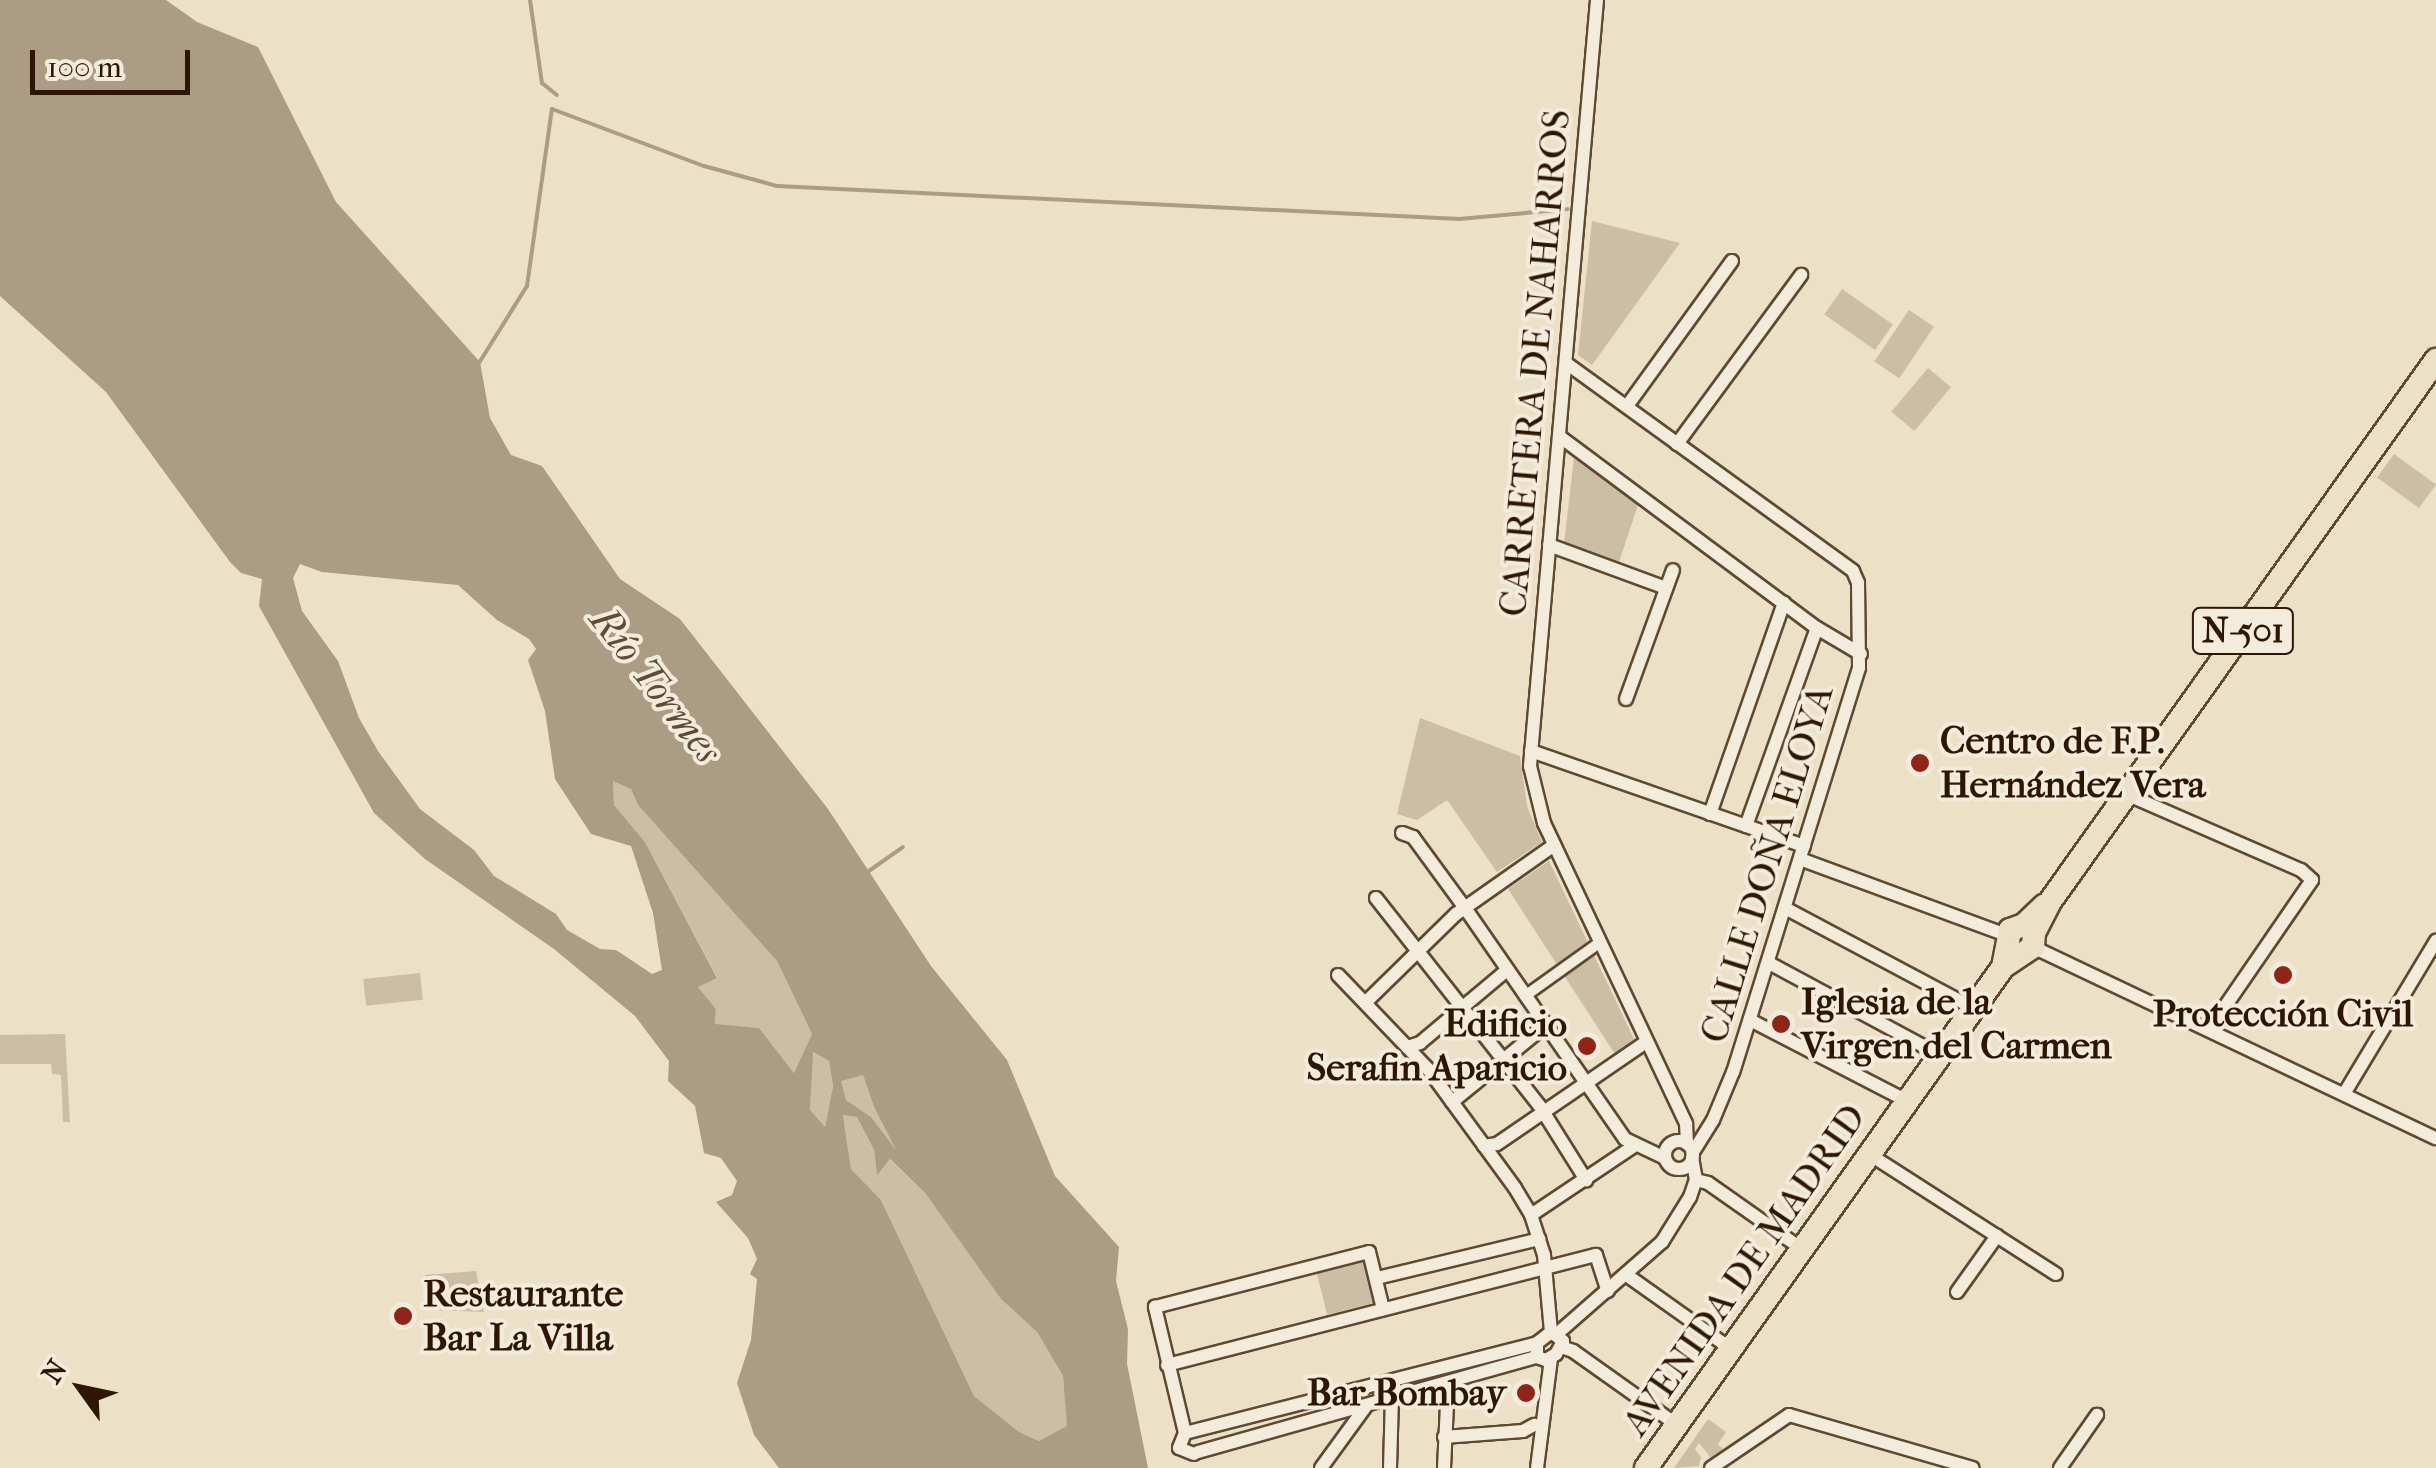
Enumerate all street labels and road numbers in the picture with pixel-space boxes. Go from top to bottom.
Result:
street label: CARRETERA DE NAHARROS [1490,108,1580,618]
road number: N-501 [2190,601,2296,661]
street label: CALLE DOÑA ELOYA [1691,680,1843,1048]
street label: AVENIDA DE MADRID [1612,1096,1876,1444]

